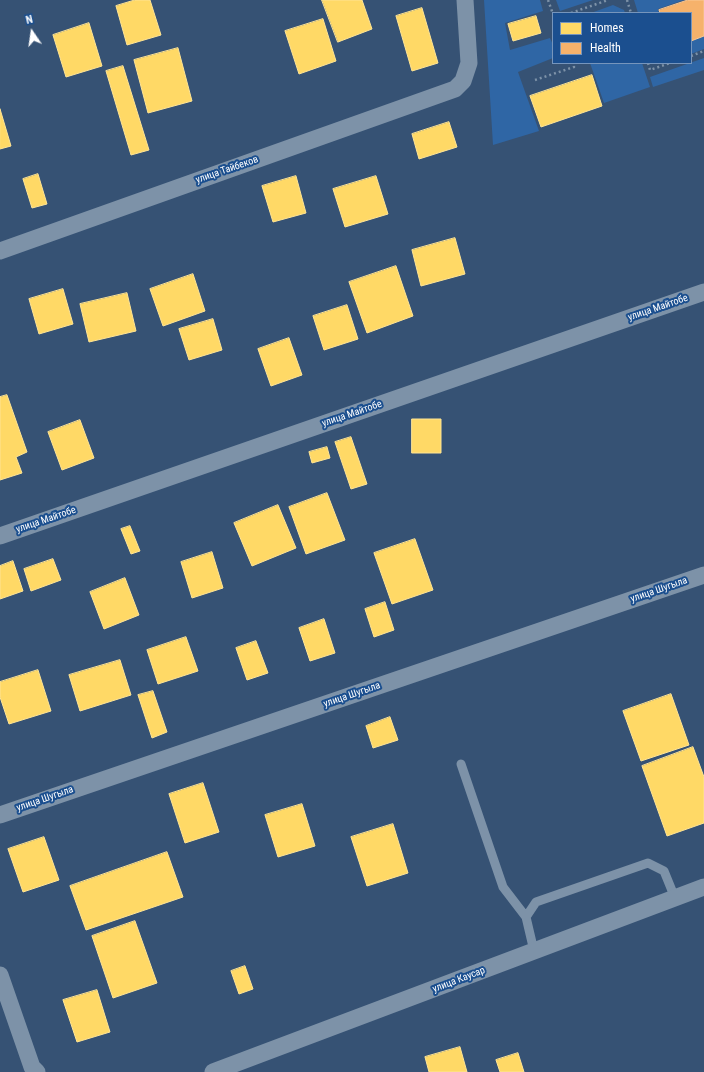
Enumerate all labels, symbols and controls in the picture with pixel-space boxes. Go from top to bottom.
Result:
north arrow [12,12,52,52]
legend [552,12,692,64]
text: N [24,13,34,27]
text: Homes [590,21,624,35]
text: Health [590,41,621,55]
street label: улица Тайбеков [194,154,260,186]
street label: улица Майтобе [626,292,690,324]
street label: улица Майтобе [320,398,384,430]
street label: улица Майтобе [14,504,78,536]
street label: улица Шугыла [629,575,689,605]
street label: улица Шугыла [322,680,382,710]
street label: улица Шугыла [15,784,75,814]
street label: улица Каусар [431,964,487,996]

